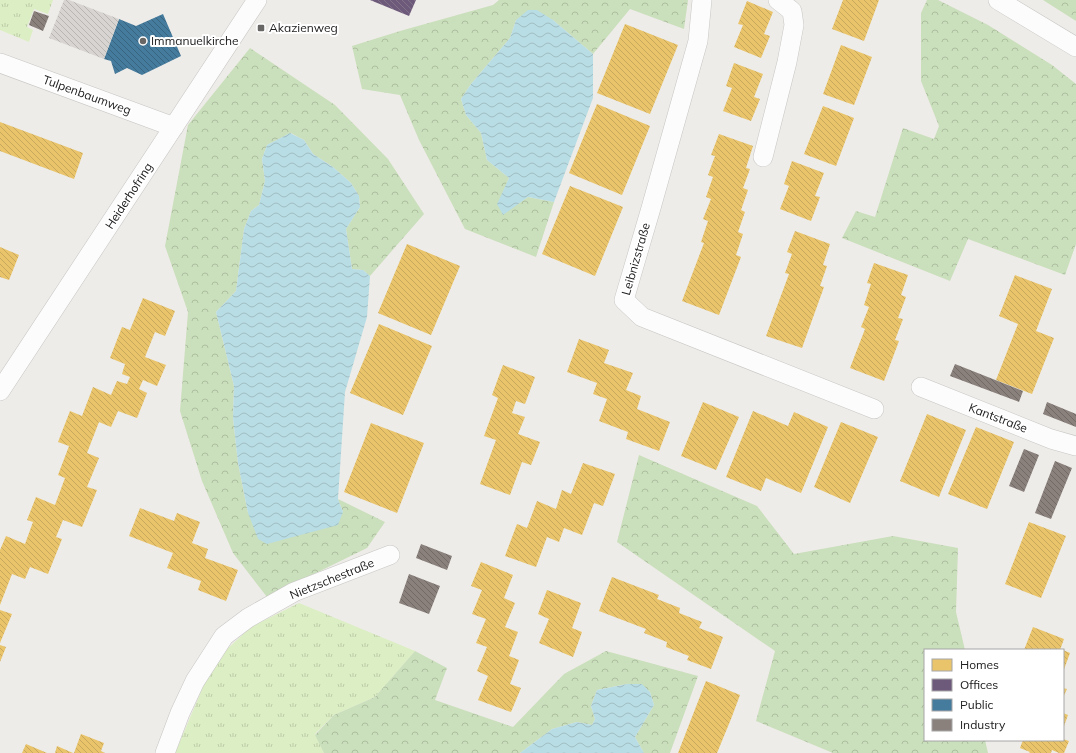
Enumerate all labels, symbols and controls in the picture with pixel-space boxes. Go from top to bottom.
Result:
place label: Akazienweg [269,20,338,35]
marker: Akazienweg [256,23,266,33]
place label: Immanuelkirche [151,33,239,48]
marker: Immanuelkirche [138,36,148,46]
street label: Tulpenbaumweg [41,72,133,117]
street label: Heiderhofring [102,160,156,232]
street label: Leibnizstraße [618,221,653,297]
street label: Kantstraße [967,399,1030,436]
street label: Nietzschestraße [287,555,376,602]
legend [924,649,1064,741]
text: Homes [960,657,999,672]
text: Offices [960,677,998,692]
text: Public [960,697,994,712]
text: Industry [960,717,1006,732]

